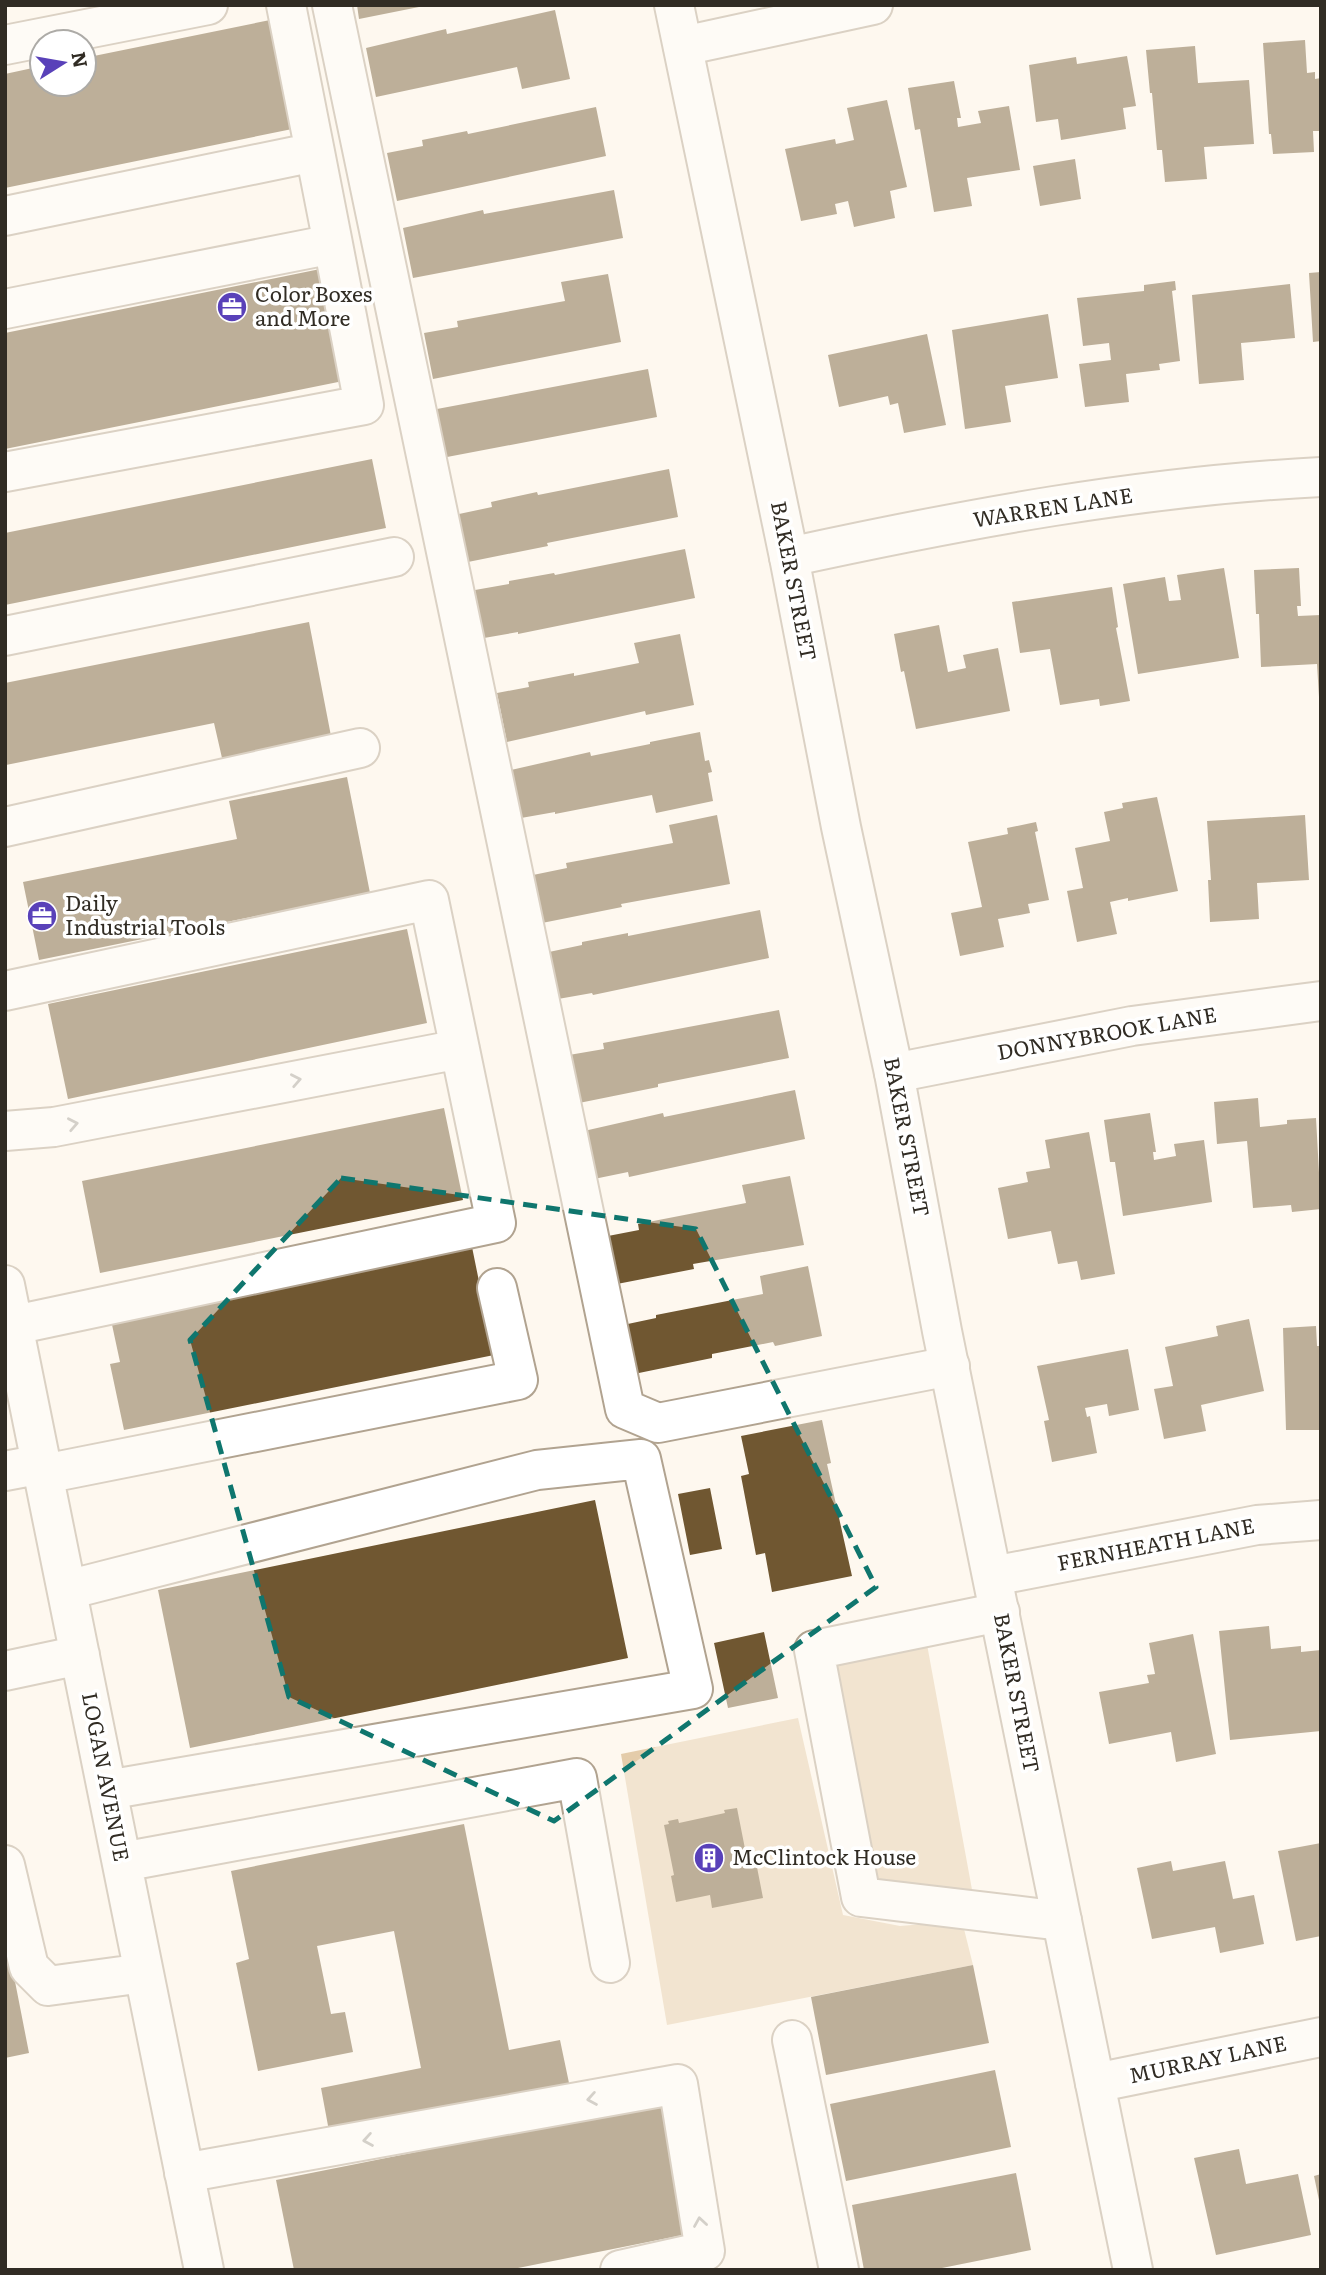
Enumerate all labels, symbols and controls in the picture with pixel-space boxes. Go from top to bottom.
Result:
north arrow [28,28,98,98]
text: N [65,49,96,70]
place label: Color Boxes and More [255,277,372,332]
office icon: Color Boxes and More [215,290,249,324]
street label: WARREN LANE [971,478,1135,533]
street label: BAKER STREET [765,498,826,663]
place label: Daily Industrial Tools [65,886,225,941]
office icon: Daily Industrial Tools [25,899,59,933]
street label: DONNYBROOK LANE [994,997,1219,1066]
street label: BAKER STREET [878,1054,939,1219]
one-way arrow [290,1074,302,1089]
one-way arrow [67,1117,79,1132]
street label: FERNHEATH LANE [1054,1508,1257,1577]
street label: BAKER STREET [988,1610,1049,1775]
street label: LOGAN AVENUE [76,1689,139,1864]
place label: McClintock House [732,1840,916,1871]
building icon: McClintock House [692,1841,726,1875]
street label: MURRAY LANE [1126,2026,1289,2089]
one-way arrow [586,2091,598,2106]
one-way arrow [362,2132,374,2147]
one-way arrow [693,2216,708,2228]

